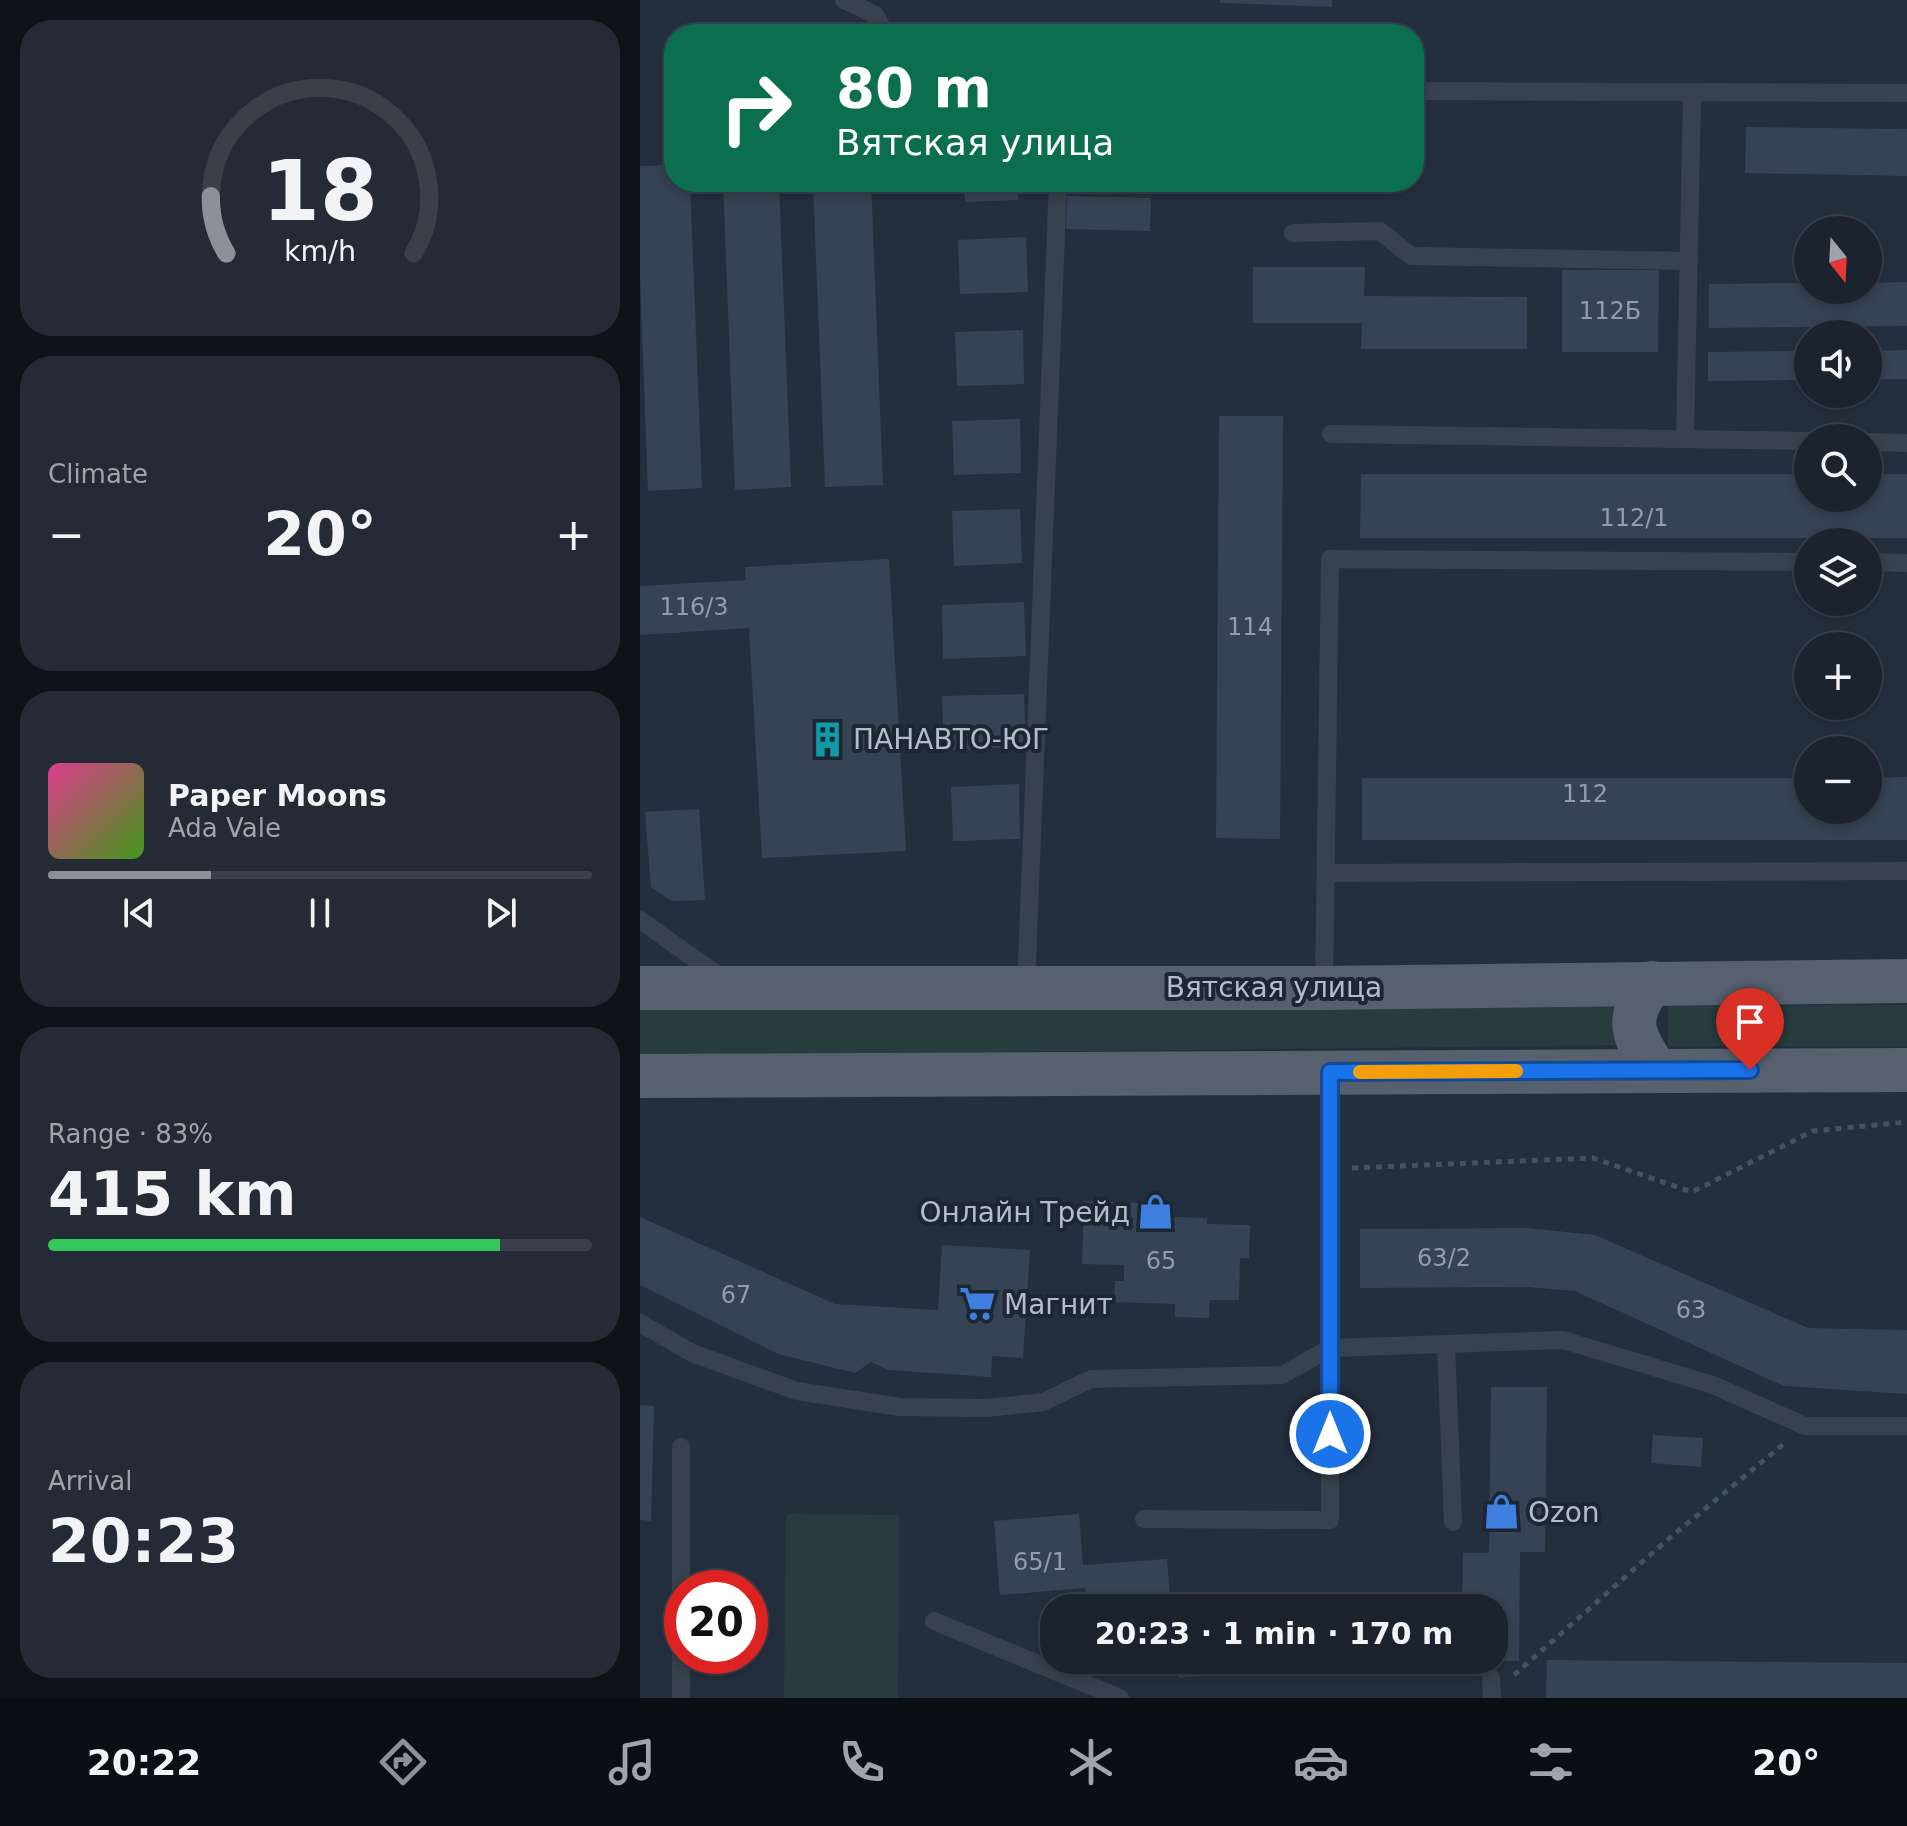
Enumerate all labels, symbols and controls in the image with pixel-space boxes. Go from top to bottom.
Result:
text: 80 m [836,55,992,120]
icon: right [704,56,808,160]
text: Вятская улица [836,122,1114,163]
text: 18 [262,142,378,239]
north arrow [1794,216,1882,304]
map controls [1794,216,1882,824]
text: km/h [284,234,356,268]
house number: 112Б [1579,297,1641,325]
button: sound [1794,320,1882,408]
button: search [1794,424,1882,512]
text: Climate [48,459,148,489]
text: 20° [263,499,377,569]
house number: 112/1 [1599,504,1669,532]
text: − [48,509,85,560]
text: + [555,509,592,560]
button: layers [1794,528,1882,616]
house number: 116/3 [659,593,729,621]
house number: 114 [1227,613,1273,641]
button: + [1794,632,1882,720]
building icon: ПАНАВТО-ЮГ [808,720,846,758]
place label: ПАНАВТО-ЮГ [853,723,1049,756]
button: − [1794,736,1882,824]
text: Paper Moons [168,778,387,813]
house number: 112 [1562,780,1608,808]
text: Ada Vale [168,813,281,843]
icon: previous [117,891,161,935]
icon: pause [298,891,342,935]
icon: next [479,891,523,935]
street label: Вятская улица [1166,971,1382,1004]
pin [1716,988,1784,1070]
icon: arrive [1728,1000,1772,1044]
text: Range · 83% [48,1119,213,1149]
text: 415 km [48,1159,297,1229]
shop icon: Онлайн Трейд [1137,1193,1175,1231]
place label: Онлайн Трейд [920,1196,1130,1229]
house number: 63/2 [1417,1244,1471,1272]
house number: 65 [1146,1247,1176,1275]
house number: 67 [721,1281,751,1309]
supermarket icon: Магнит [959,1285,997,1323]
place label: Магнит [1004,1288,1113,1321]
house number: 63 [1676,1296,1706,1324]
position arrow [1288,1392,1372,1476]
text: Arrival [48,1466,132,1496]
shop icon: Ozon [1483,1493,1521,1531]
place label: Ozon [1528,1496,1600,1529]
text: 20:23 [48,1506,239,1576]
house number: 65/1 [1013,1548,1067,1576]
speed limit sign: 20 [664,1570,768,1674]
text: 20:23 · 1 min · 170 m [1095,1616,1453,1651]
icon: directions [375,1734,431,1790]
icon: music [604,1734,660,1790]
icon: phone [834,1734,890,1790]
icon: climate [1063,1734,1119,1790]
icon: car [1293,1734,1349,1790]
icon: filters [1523,1734,1579,1790]
text: 20:22 [87,1742,201,1783]
text: 20° [1752,1742,1820,1783]

